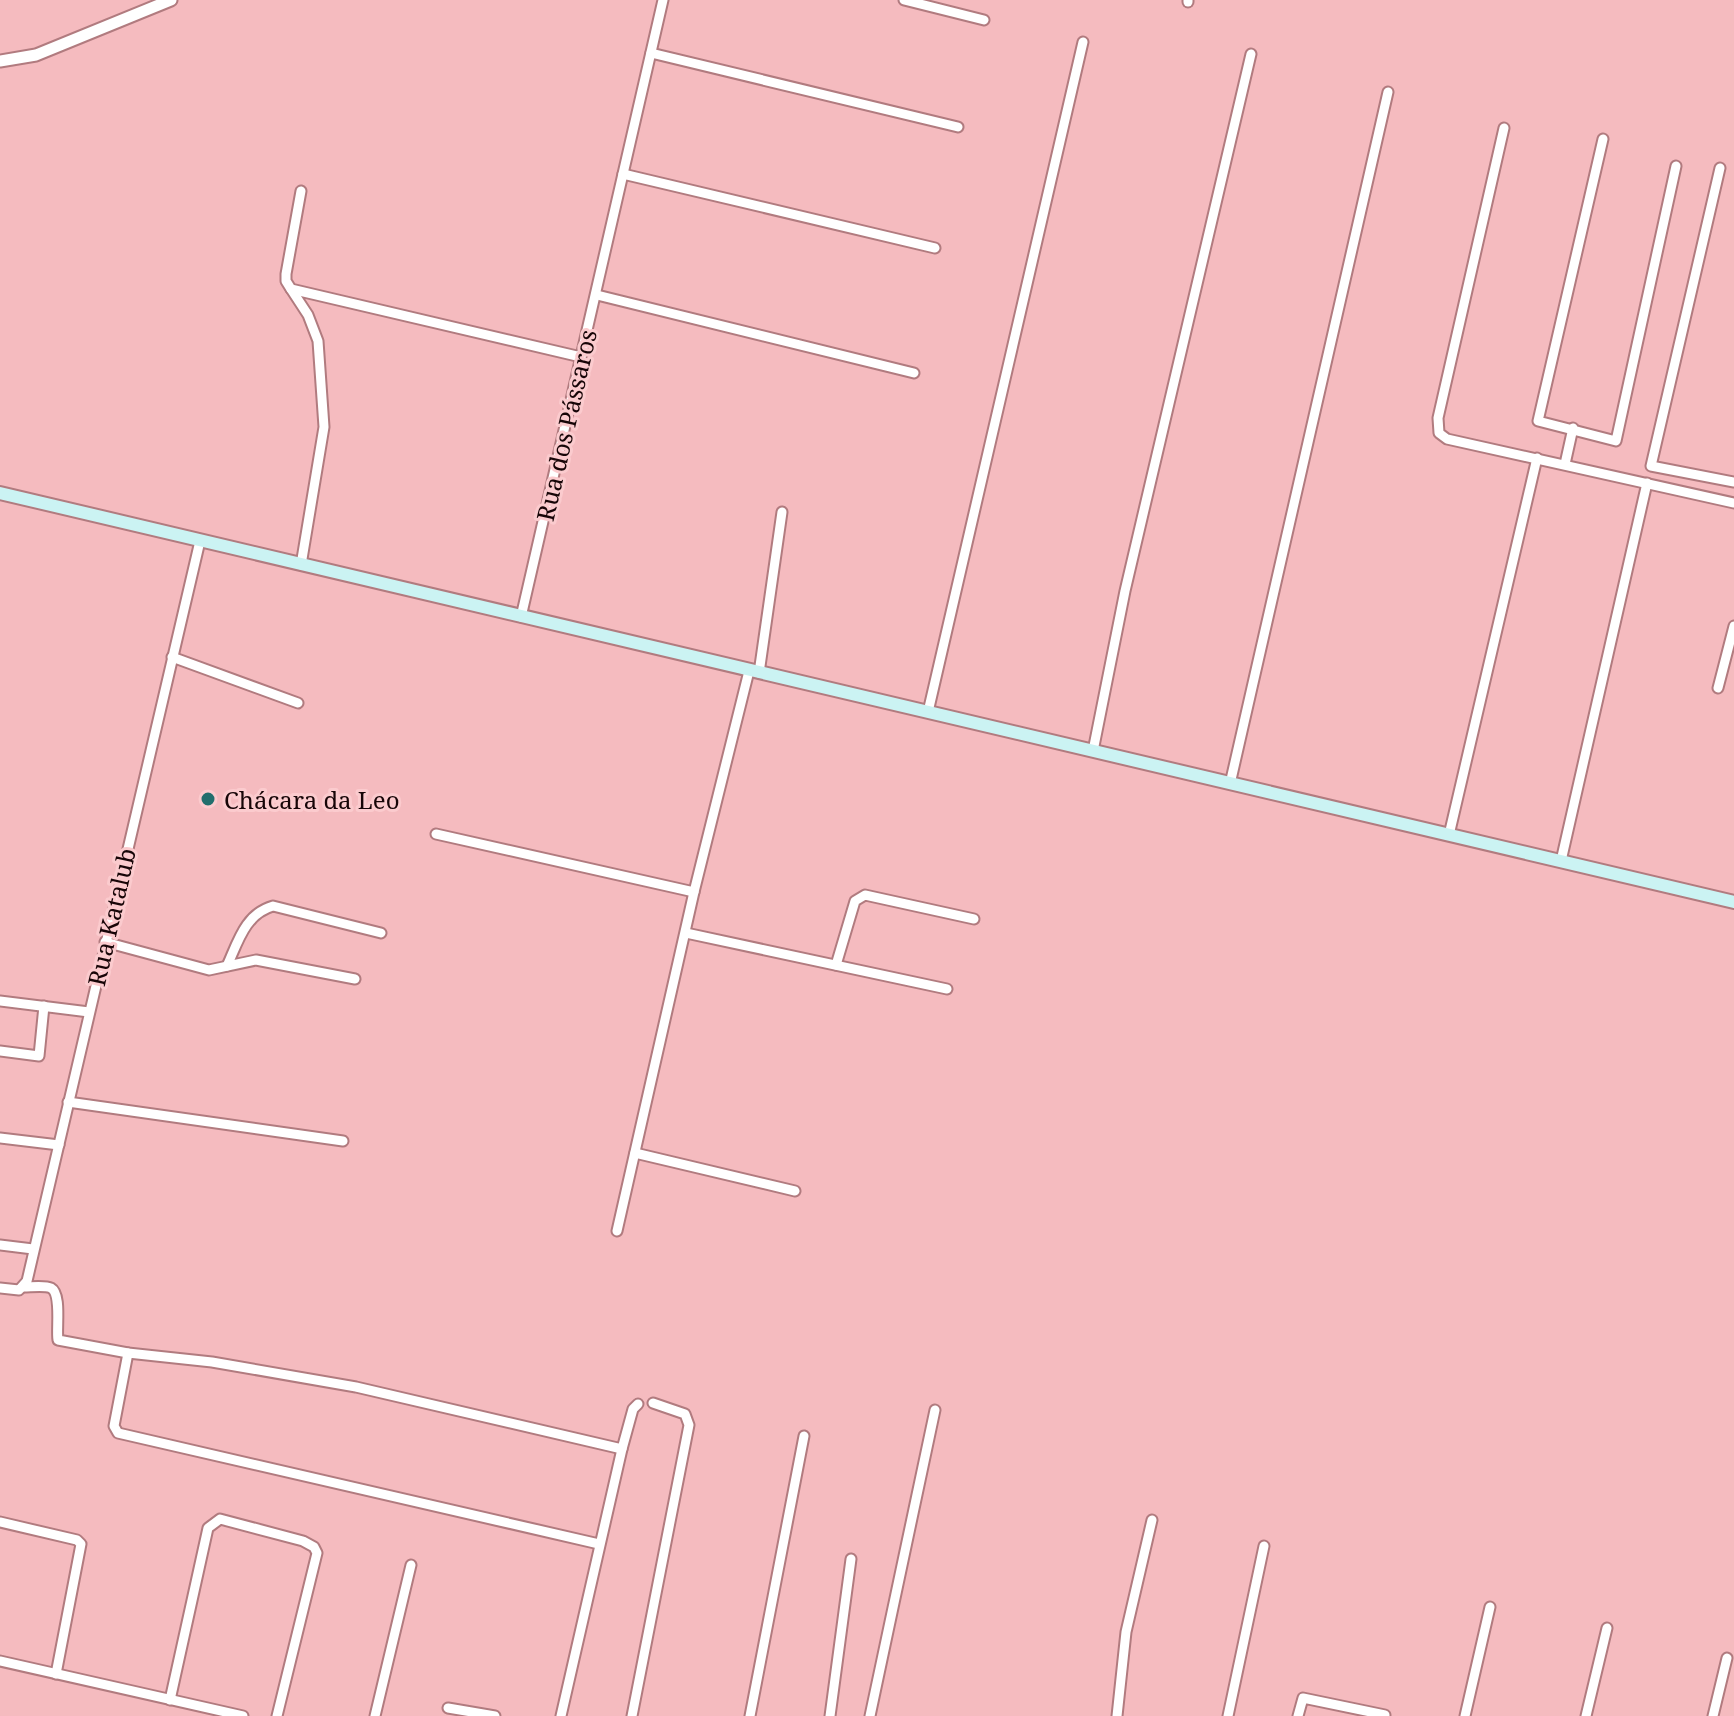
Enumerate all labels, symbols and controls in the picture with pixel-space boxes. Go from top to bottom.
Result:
street label: Rua dos Pássaros [528,326,604,524]
place label: Chácara da Leo [224,783,400,816]
marker: Chácara da Leo [199,790,217,808]
street label: Rua Katalub [79,845,143,989]

